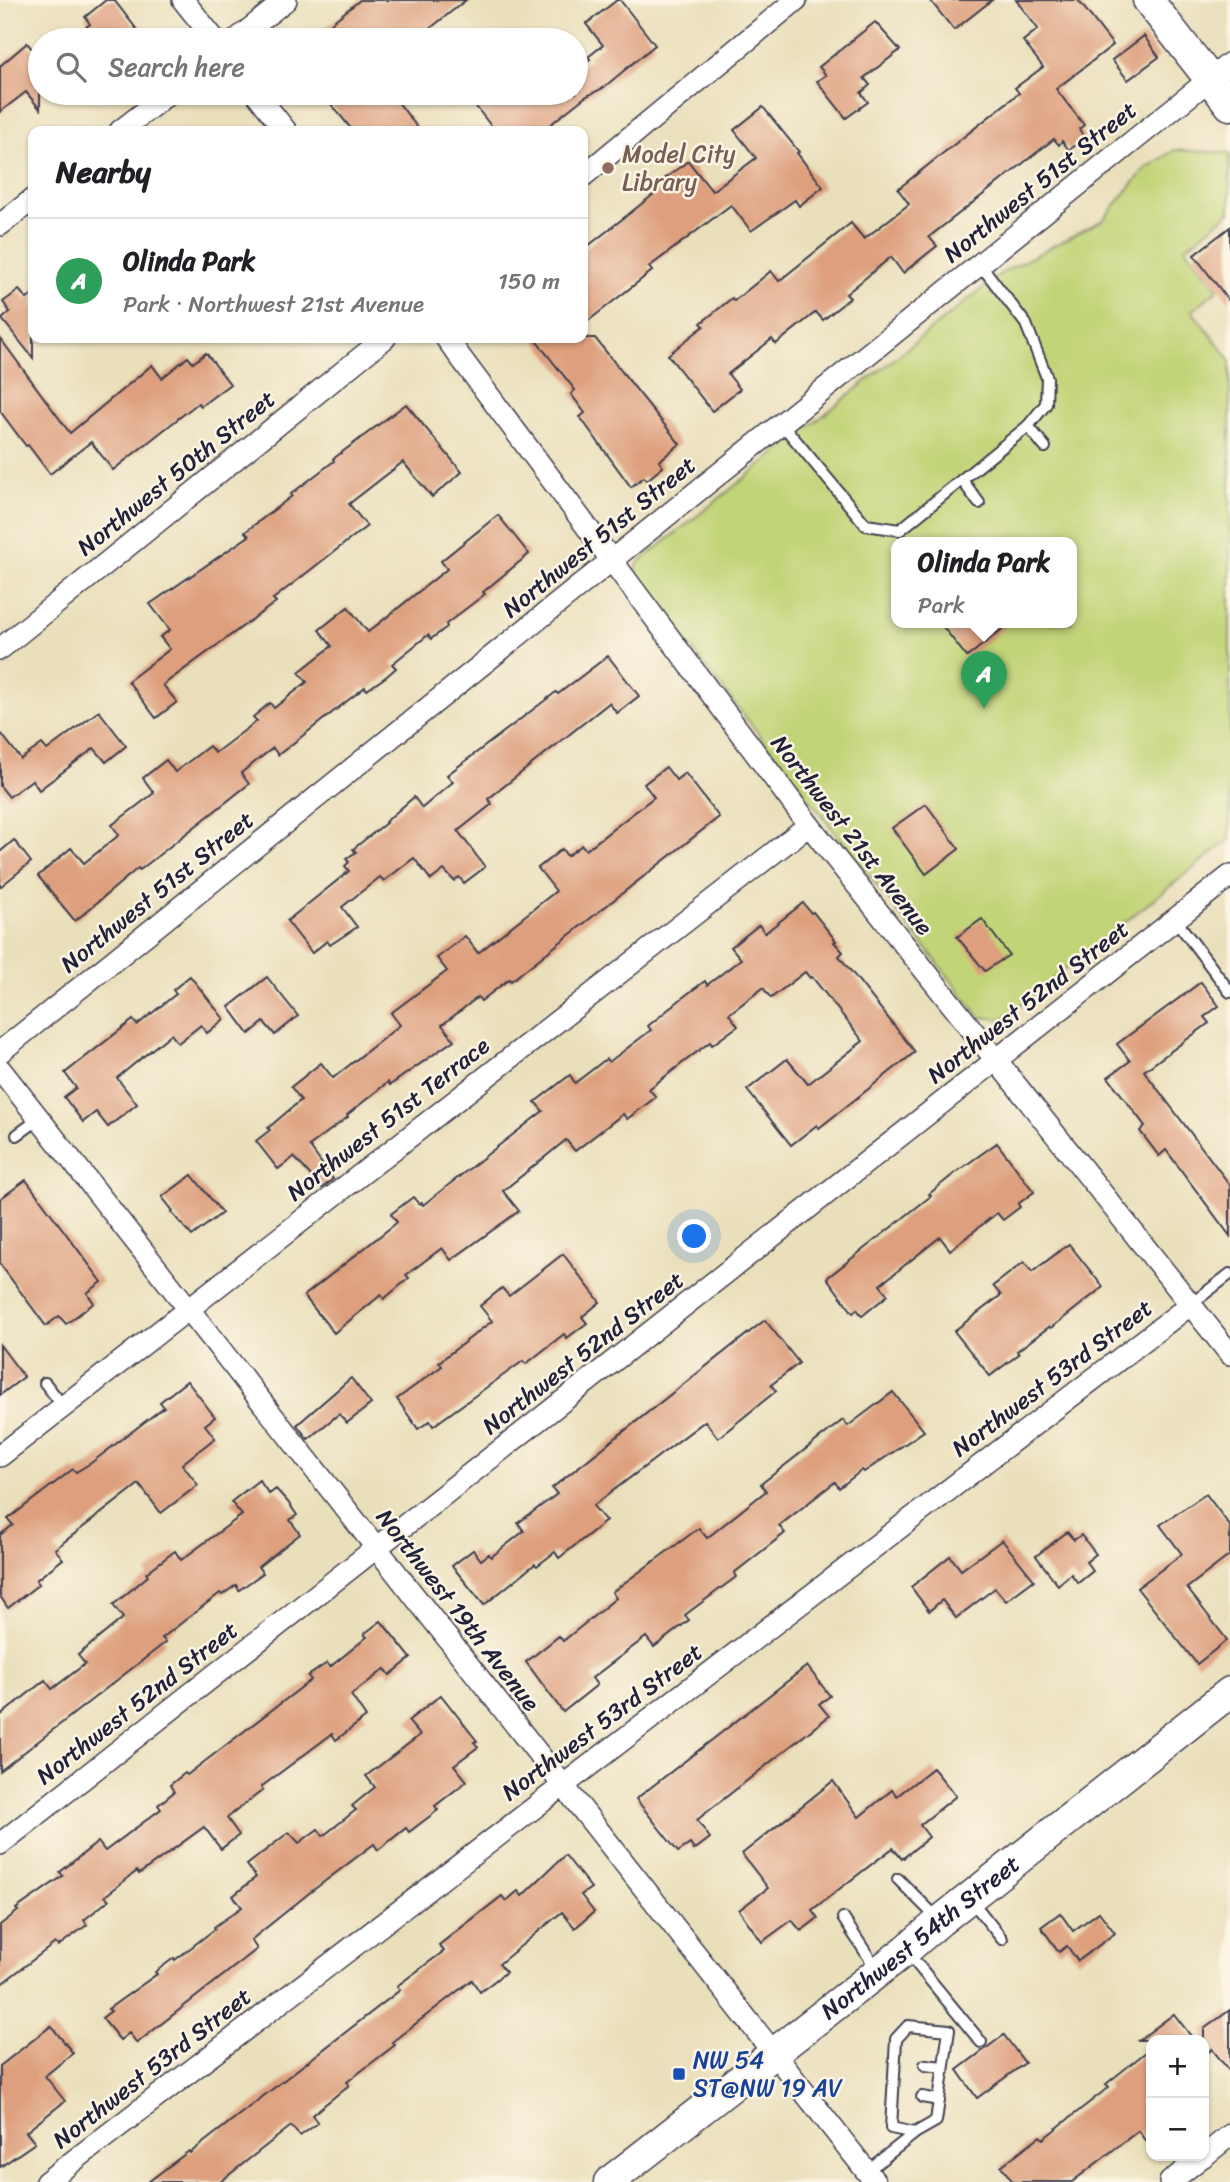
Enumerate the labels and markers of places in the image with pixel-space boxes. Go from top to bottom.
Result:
place label: Model City Library [622,133,736,203]
marker: Model City Library [600,160,616,176]
pin: A [961,651,1007,709]
place label: NW 54 ST@NW 19 AV [693,2039,843,2109]
marker: NW 54 ST@NW 19 AV [671,2066,687,2082]

